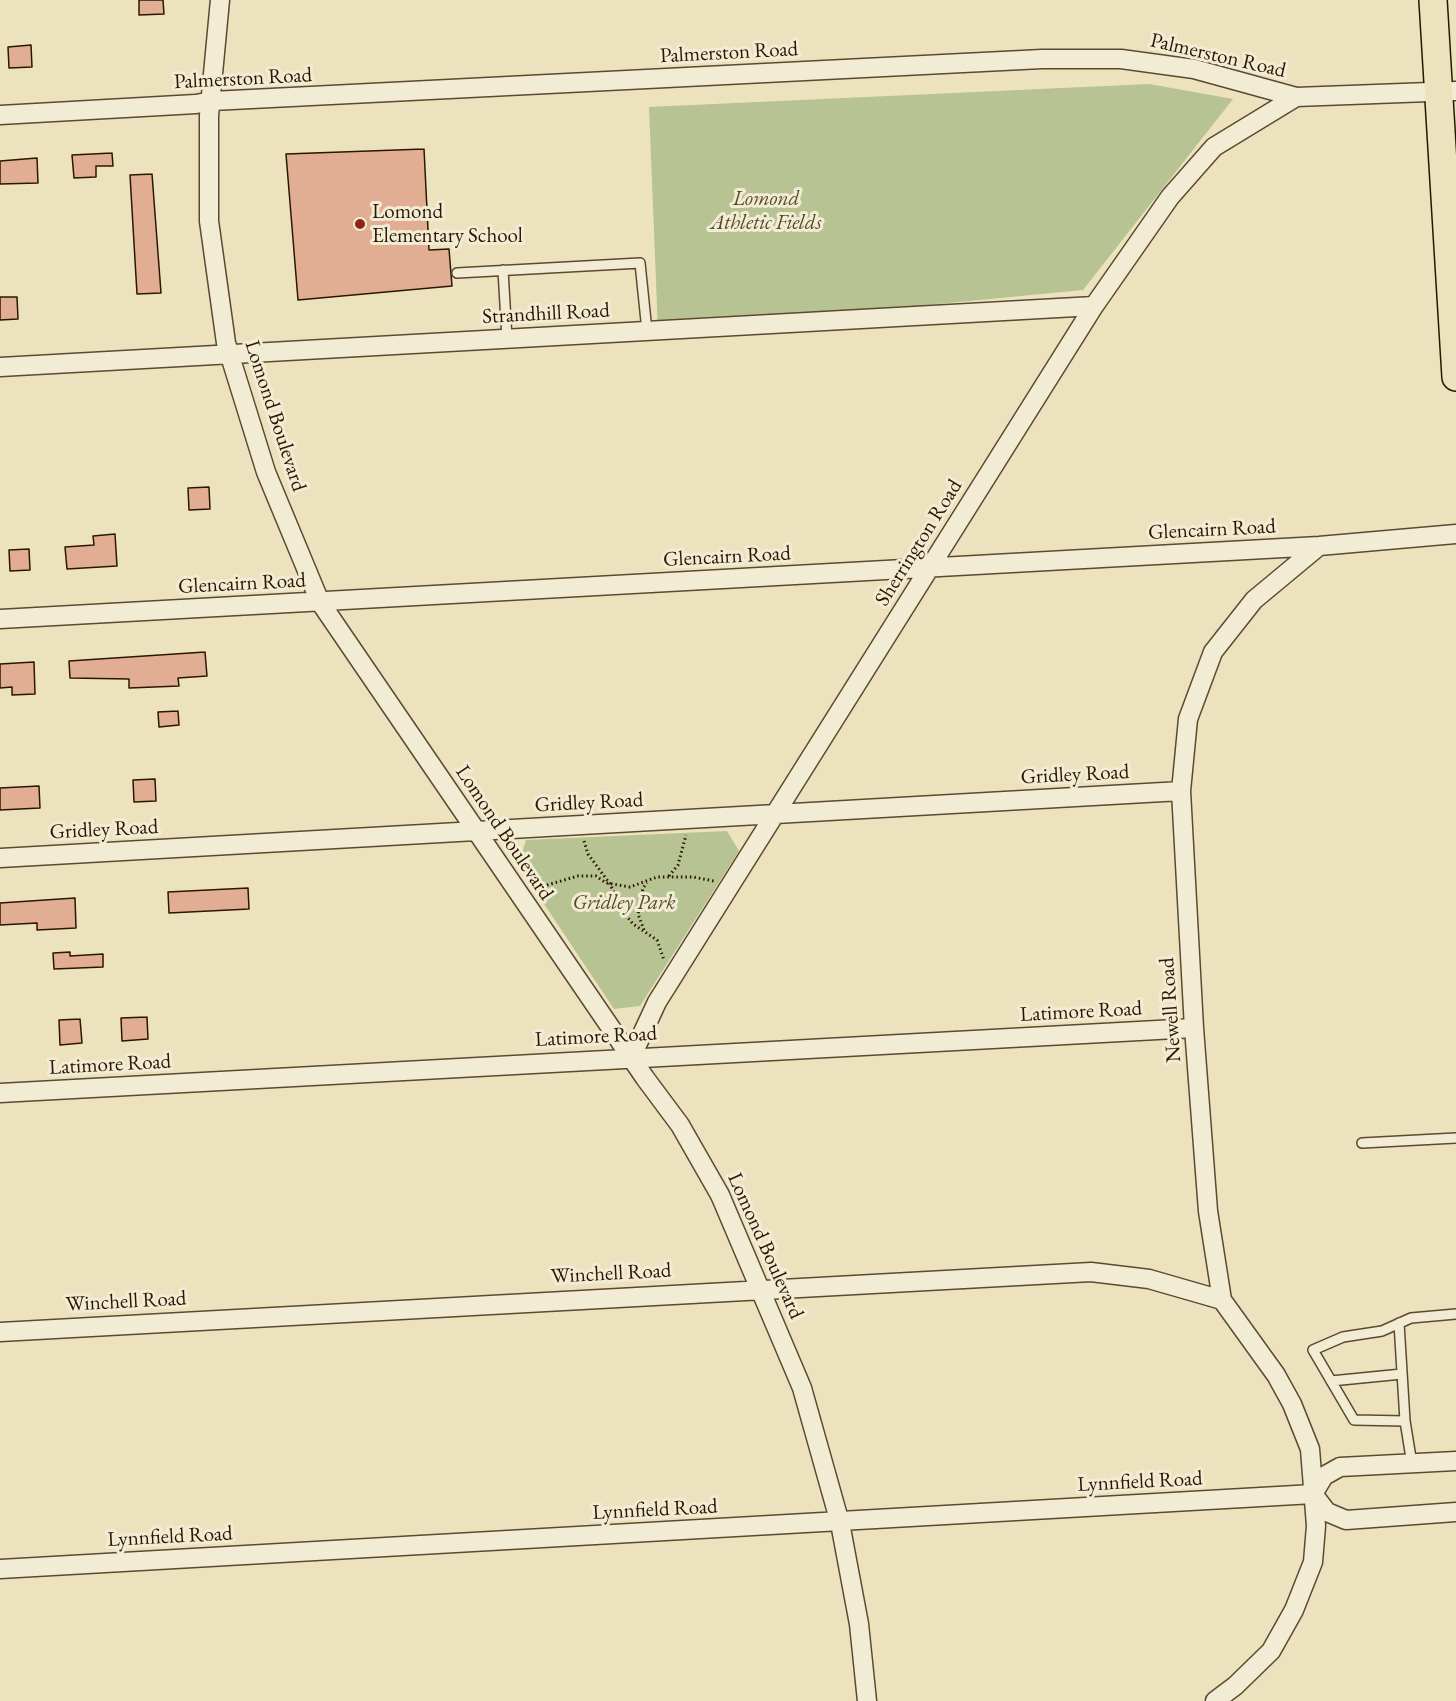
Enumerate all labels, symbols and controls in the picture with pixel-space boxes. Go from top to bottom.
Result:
street label: Palmerston Road [1148,28,1288,84]
street label: Palmerston Road [659,37,799,69]
street label: Palmerston Road [173,63,313,95]
park label: Lomond Athletic Fields [710,186,822,236]
place label: Lomond Elementary School [372,199,523,249]
marker: Lomond Elementary School [353,217,367,231]
street label: Strandhill Road [482,298,610,330]
street label: Lomond Boulevard [239,337,311,495]
street label: Sherrington Road [870,475,968,611]
street label: Glencairn Road [1148,514,1276,546]
street label: Glencairn Road [663,541,791,573]
street label: Glencairn Road [178,568,306,600]
street label: Gridley Road [1020,760,1130,790]
street label: Lomond Boulevard [450,761,558,905]
street label: Gridley Road [534,788,644,818]
street label: Gridley Road [49,815,159,845]
park label: Gridley Park [573,890,675,916]
street label: Newell Road [1155,957,1187,1063]
street label: Latimore Road [1019,996,1143,1028]
street label: Latimore Road [534,1021,658,1053]
street label: Latimore Road [48,1049,172,1081]
street label: Lomond Boulevard [722,1169,808,1323]
street label: Winchell Road [550,1258,672,1290]
street label: Winchell Road [65,1286,187,1318]
street label: Lynnfield Road [1077,1466,1203,1498]
street label: Lynnfield Road [592,1494,718,1526]
street label: Lynnfield Road [107,1521,233,1553]

